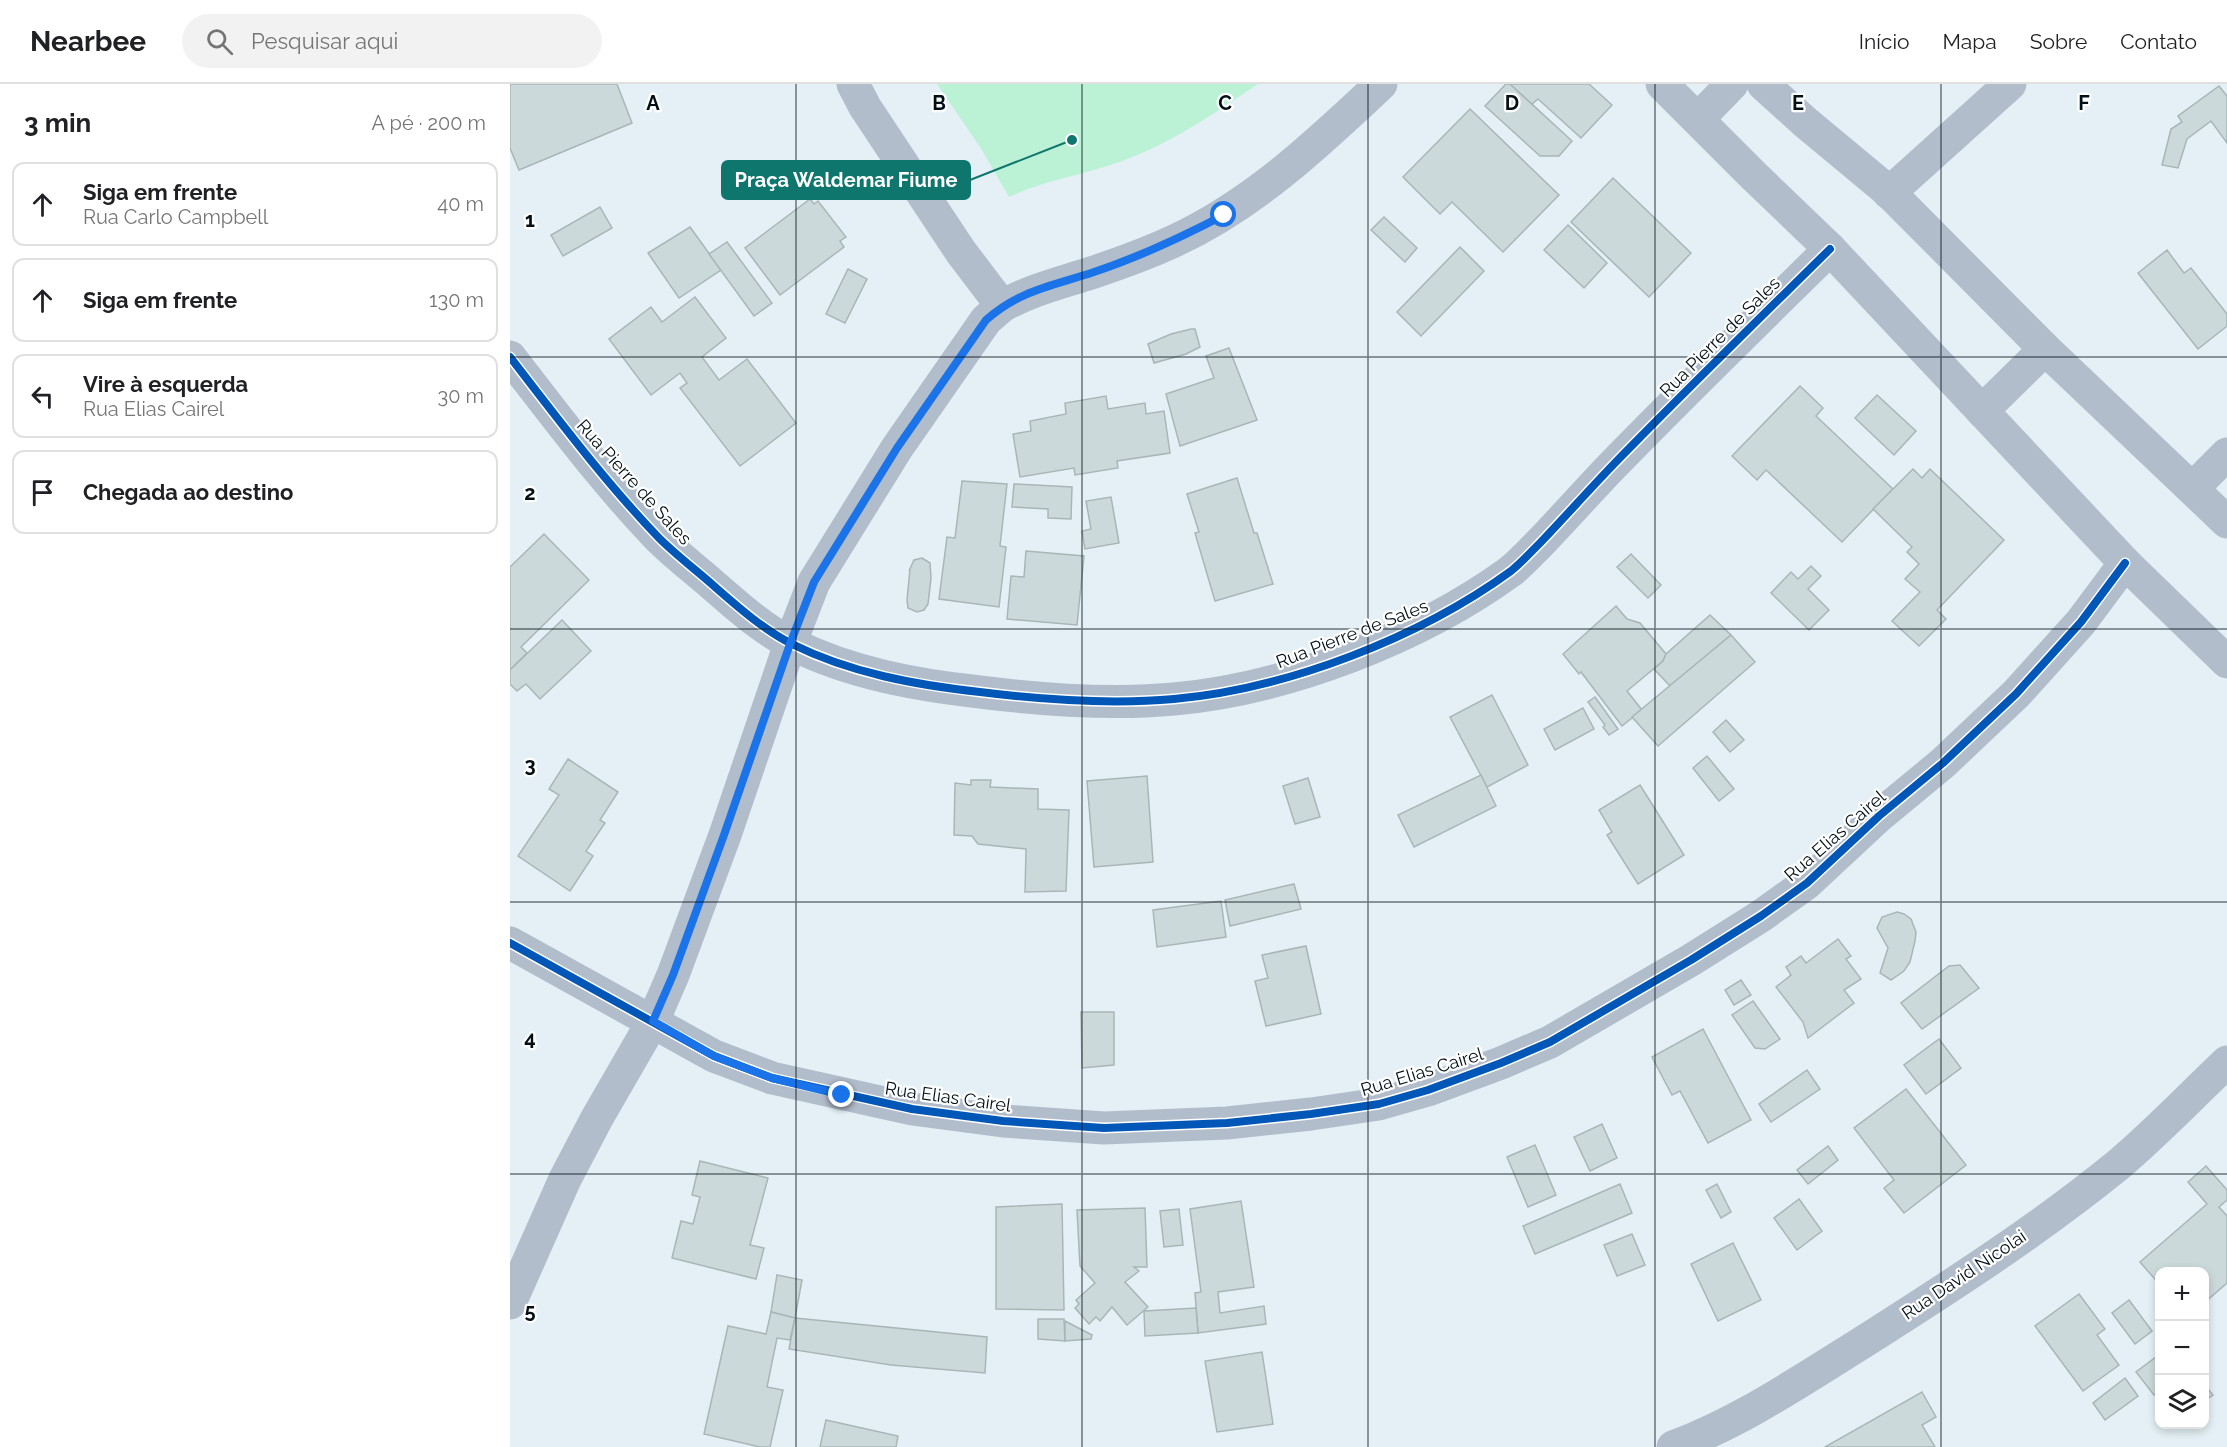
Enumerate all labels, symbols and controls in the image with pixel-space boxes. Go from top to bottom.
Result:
search box [182,14,602,68]
text: Nearbee [30,25,146,58]
icon: search [203,25,236,58]
text: Pesquisar aqui [251,28,398,54]
text: Início [1859,29,1909,54]
text: Mapa [1942,29,1997,54]
text: Sobre [2030,29,2087,54]
text: Contato [2120,29,2197,54]
text: A [646,91,660,115]
text: B [932,91,946,115]
text: C [1218,91,1232,115]
text: D [1505,91,1519,115]
text: E [1792,91,1804,115]
text: F [2078,91,2090,115]
text: 3 min [24,108,91,138]
text: A pé · 200 m [372,111,486,135]
callout: Praça Waldemar Fiume [722,161,970,199]
text: Praça Waldemar Fiume [735,168,957,192]
text: Siga em frente [83,179,237,205]
icon: ahead [26,188,59,221]
text: 40 m [437,192,484,216]
route start [1210,201,1236,227]
text: Rua Carlo Campbell [83,205,268,229]
text: 1 [525,208,535,232]
street label: Rua Pierre de Sales [1655,272,1784,401]
icon: ahead [26,284,59,317]
text: Siga em frente [83,287,237,313]
text: 130 m [429,288,484,312]
text: Vire à esquerda [83,371,248,397]
icon: left [26,380,59,413]
text: 30 m [438,384,484,408]
text: Rua Elias Cairel [83,397,224,421]
street label: Rua Pierre de Sales [573,415,696,549]
icon: arrive [26,476,59,509]
text: Chegada ao destino [83,479,293,505]
text: 2 [524,481,536,505]
street label: Rua Pierre de Sales [1273,595,1431,672]
text: 3 [524,753,536,777]
street label: Rua Elias Cairel [1780,786,1890,885]
text: 4 [524,1026,536,1050]
street label: Rua Elias Cairel [1358,1043,1486,1100]
street label: Rua Elias Cairel [884,1077,1013,1116]
route end [828,1081,854,1107]
street label: Rua David Nicolai [1898,1225,2030,1324]
map controls [2155,1267,2209,1429]
button: + [2155,1267,2209,1321]
text: 5 [524,1299,536,1323]
button: − [2155,1321,2209,1375]
button: layers [2155,1375,2209,1429]

